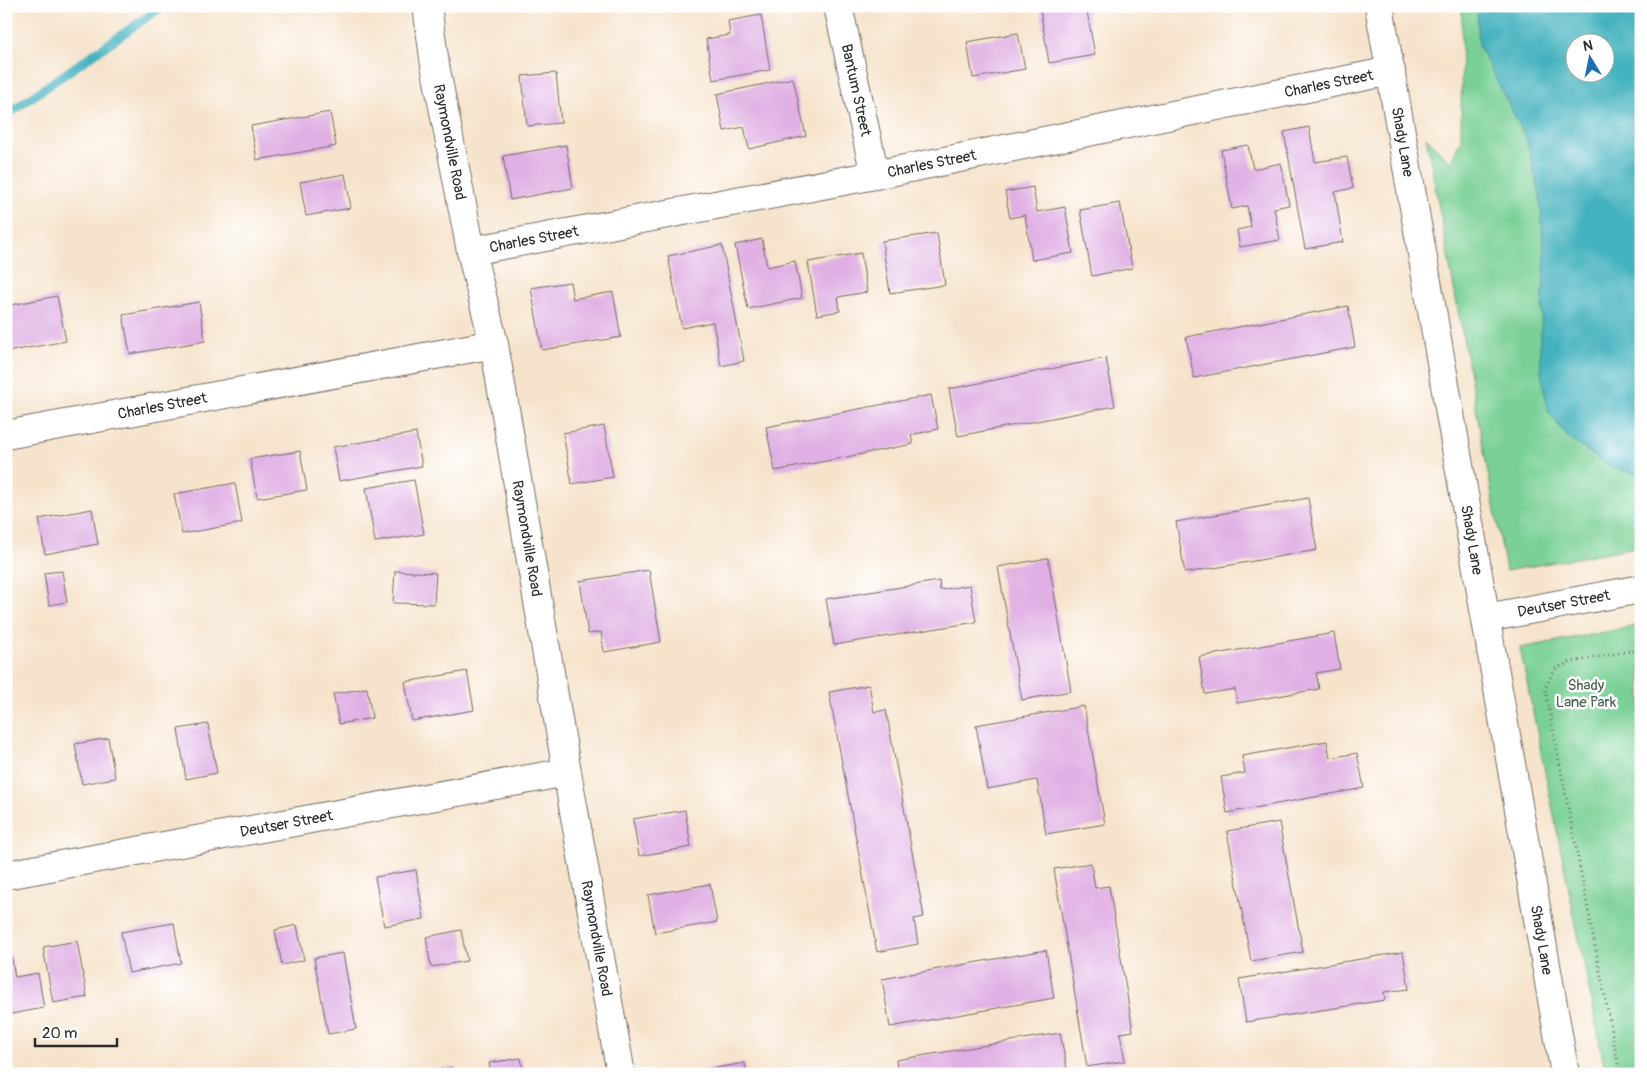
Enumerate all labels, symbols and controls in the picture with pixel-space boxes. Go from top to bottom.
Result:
north arrow [1564,32,1614,82]
text: N [1582,36,1594,55]
street label: Bantum Street [837,42,876,139]
street label: Charles Street [1283,65,1376,102]
street label: Raymondville Road [429,83,470,202]
street label: Shady Lane [1387,106,1418,179]
street label: Charles Street [886,145,979,182]
street label: Charles Street [488,221,581,257]
street label: Charles Street [116,388,209,423]
street label: Raymondville Road [508,479,546,598]
street label: Shady Lane [1457,504,1488,577]
street label: Deutser Street [1516,585,1612,621]
park label: Shady Lane Park [1556,676,1617,712]
street label: Deutser Street [238,806,335,841]
street label: Raymondville Road [577,879,616,998]
street label: Shady Lane [1526,903,1557,977]
scale bar [35,1015,118,1047]
text: 20 m [42,1024,77,1043]

